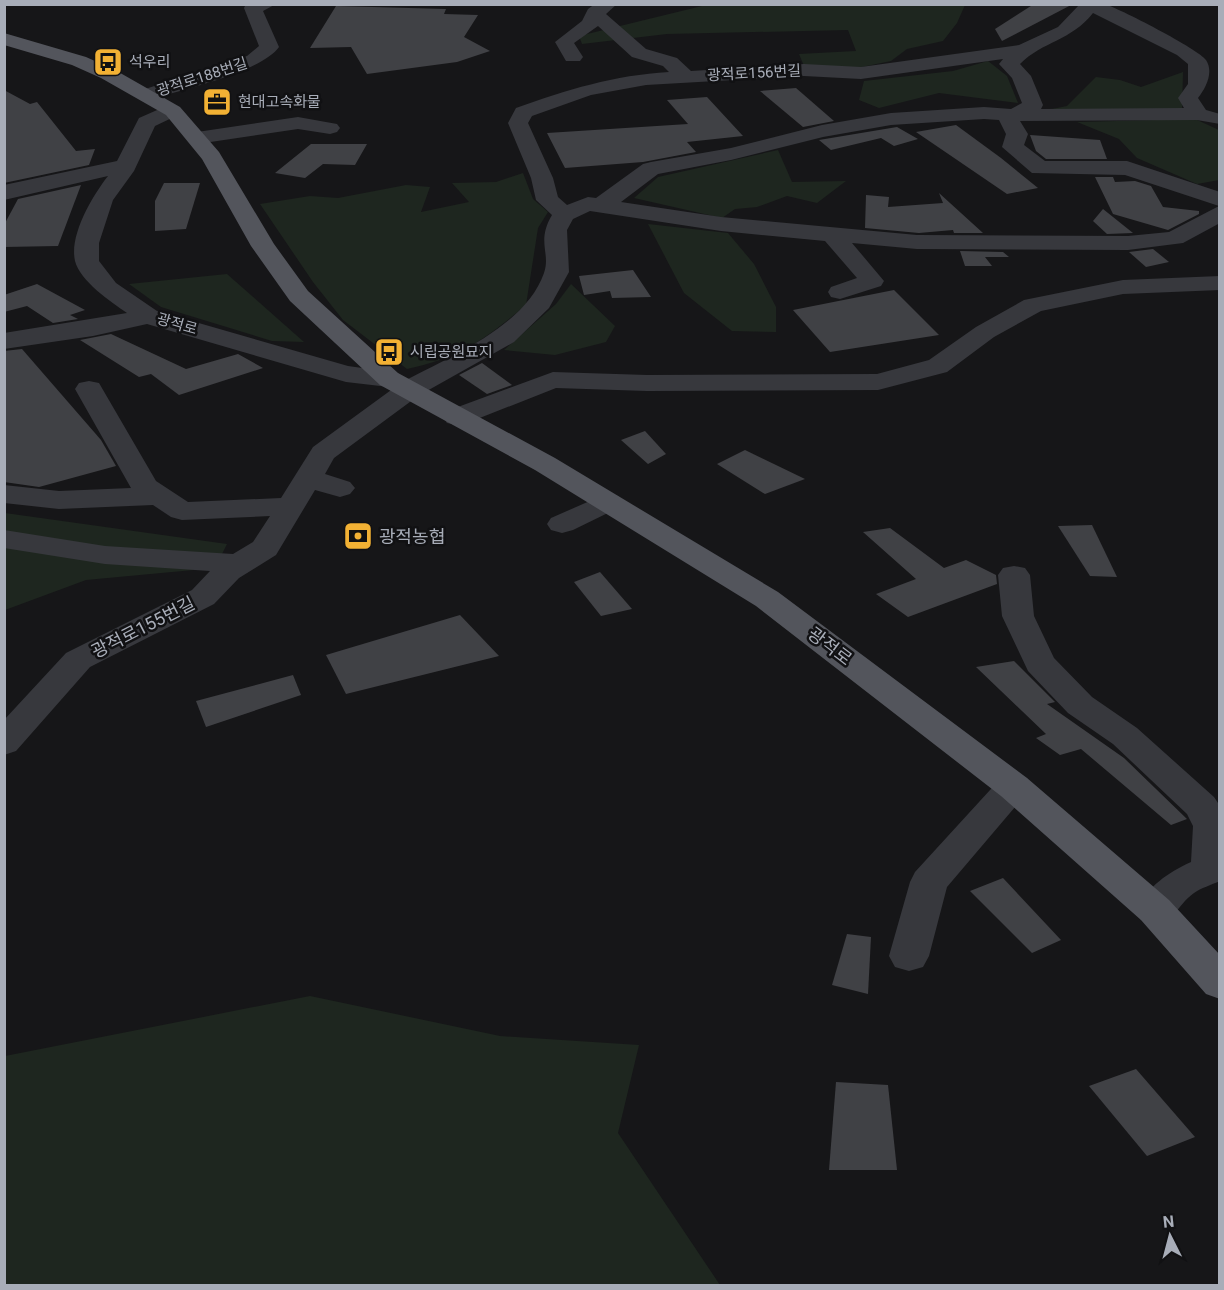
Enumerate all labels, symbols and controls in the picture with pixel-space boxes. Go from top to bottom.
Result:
bus stop icon: 석우리 [92,46,124,78]
place label: 석우리 [129,53,170,71]
street label: 광적로188번길 [154,54,250,100]
street label: 광적로156번길 [706,62,802,84]
office icon: 현대고속화물 [201,86,233,118]
place label: 현대고속화물 [238,93,321,111]
street label: 광적로 [155,310,199,338]
bus stop icon: 시립공원묘지 [373,336,405,368]
place label: 시립공원묘지 [410,343,493,361]
bank icon: 광적농협 [342,520,374,552]
place label: 광적농협 [379,526,445,547]
street label: 광적로155번길 [88,592,198,662]
street label: 광적로 [804,623,856,669]
north arrow [1140,1206,1200,1266]
text: N [1162,1212,1175,1232]

